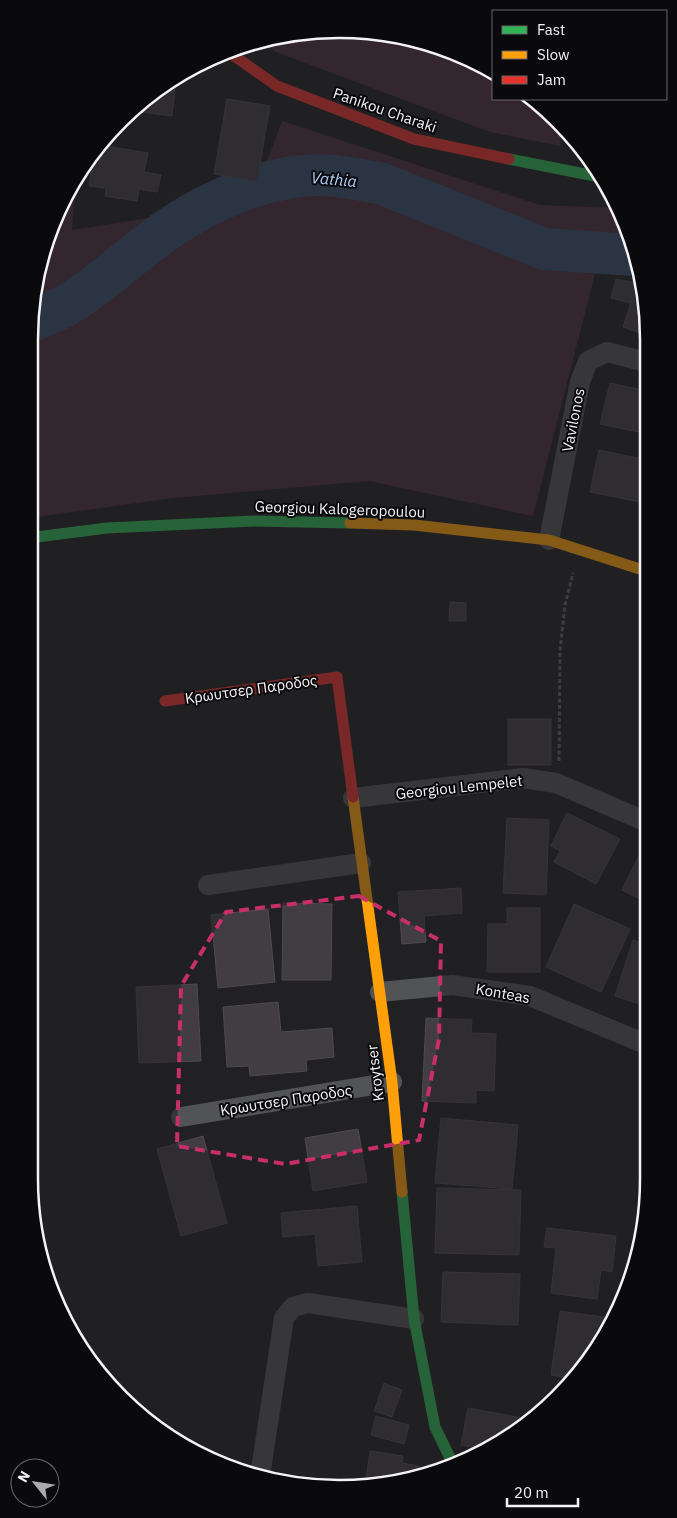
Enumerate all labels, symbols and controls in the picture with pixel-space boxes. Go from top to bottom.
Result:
legend [492,10,667,100]
text: Fast [537,20,565,39]
text: Slow [537,45,570,64]
text: Jam [537,70,566,89]
street label: Panikou Charaki [331,83,439,137]
water label: Vathia [310,167,358,191]
street label: Vavilonos [558,387,588,453]
street label: Georgiou Kalogeropoulou [254,497,426,521]
street label: Κρωυτσερ Παροδος [184,670,318,708]
street label: Georgiou Lempelet [395,771,523,803]
street label: Konteas [474,979,532,1007]
street label: Kroytser [362,1043,388,1102]
street label: Κρωυτσερ Παροδος [219,1080,353,1120]
north arrow [10,1458,60,1508]
text: N [13,1468,34,1485]
scale bar [507,1476,578,1508]
text: 20 m [514,1483,549,1502]

